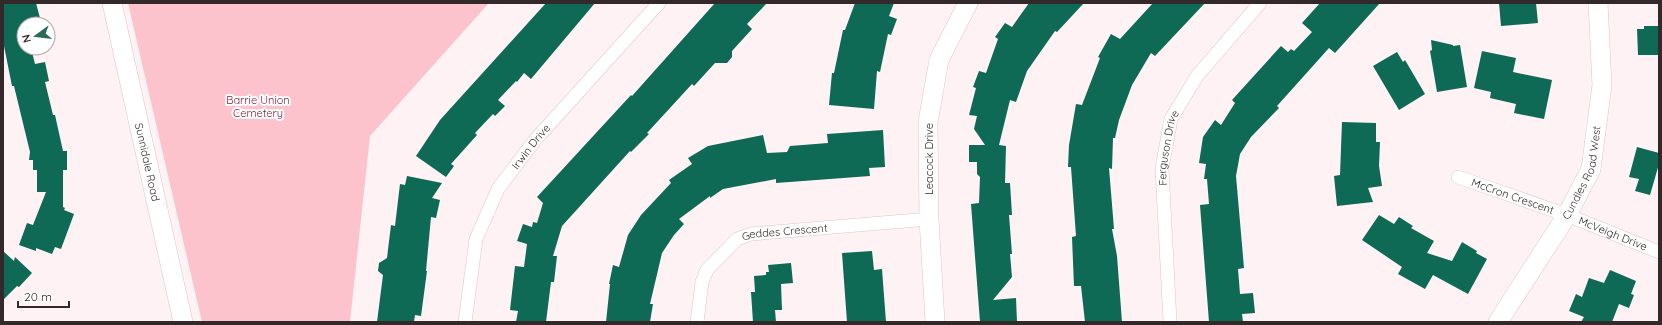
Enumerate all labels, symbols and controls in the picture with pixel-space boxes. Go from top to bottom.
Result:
north arrow [16,16,56,56]
text: N [19,33,34,44]
park label: Barrie Union Cemetery [226,93,290,120]
street label: Ferguson Drive [1155,107,1182,186]
street label: Irwin Drive [508,121,553,172]
street label: Sunnidale Road [132,122,163,203]
street label: Leacock Drive [922,123,936,195]
street label: Cundles Road West [1559,125,1604,222]
street label: McCron Crescent [1470,175,1556,217]
street label: McVeigh Drive [1577,213,1649,254]
street label: Geddes Crescent [740,221,828,244]
scale bar [18,283,69,309]
text: 20 m [24,289,52,304]

